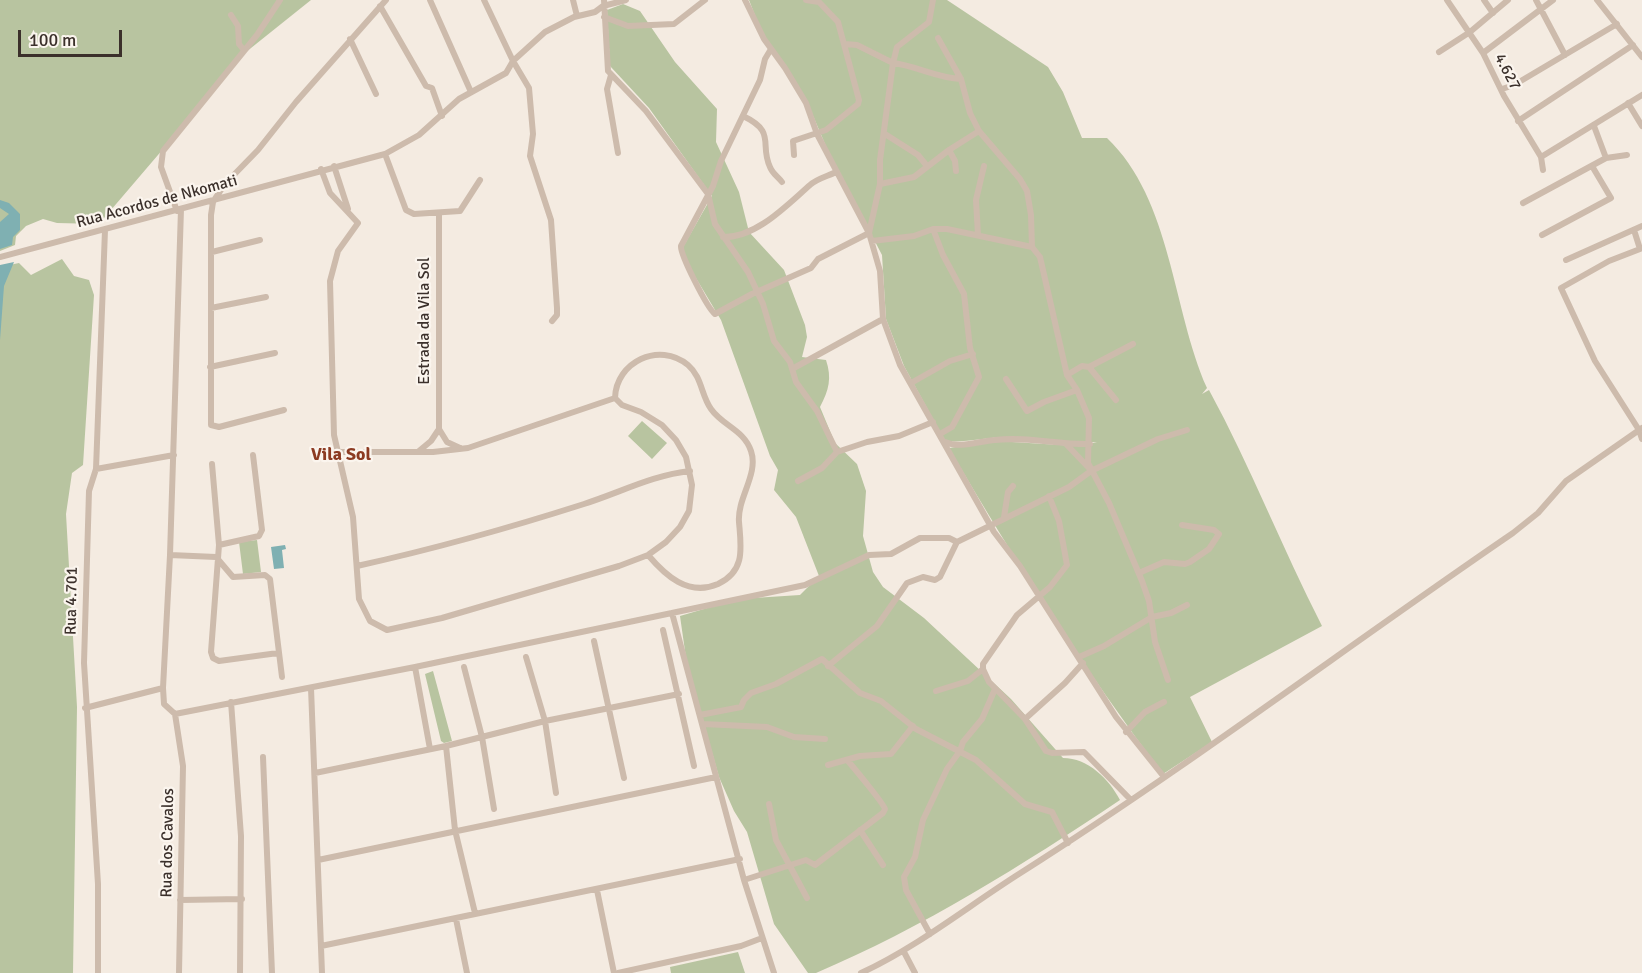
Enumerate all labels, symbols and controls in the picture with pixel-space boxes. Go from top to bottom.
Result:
scale bar [21,18,124,56]
text: 100 m [29,29,76,51]
street label: 4.627 [1490,50,1524,94]
street label: Rua Acordos de Nkomati [74,171,240,233]
street label: Estrada da Vila Sol [415,257,435,385]
district label: Vila Sol [311,444,371,466]
street label: Rua 4.701 [62,567,82,635]
street label: Rua dos Cavalos [157,788,179,898]

